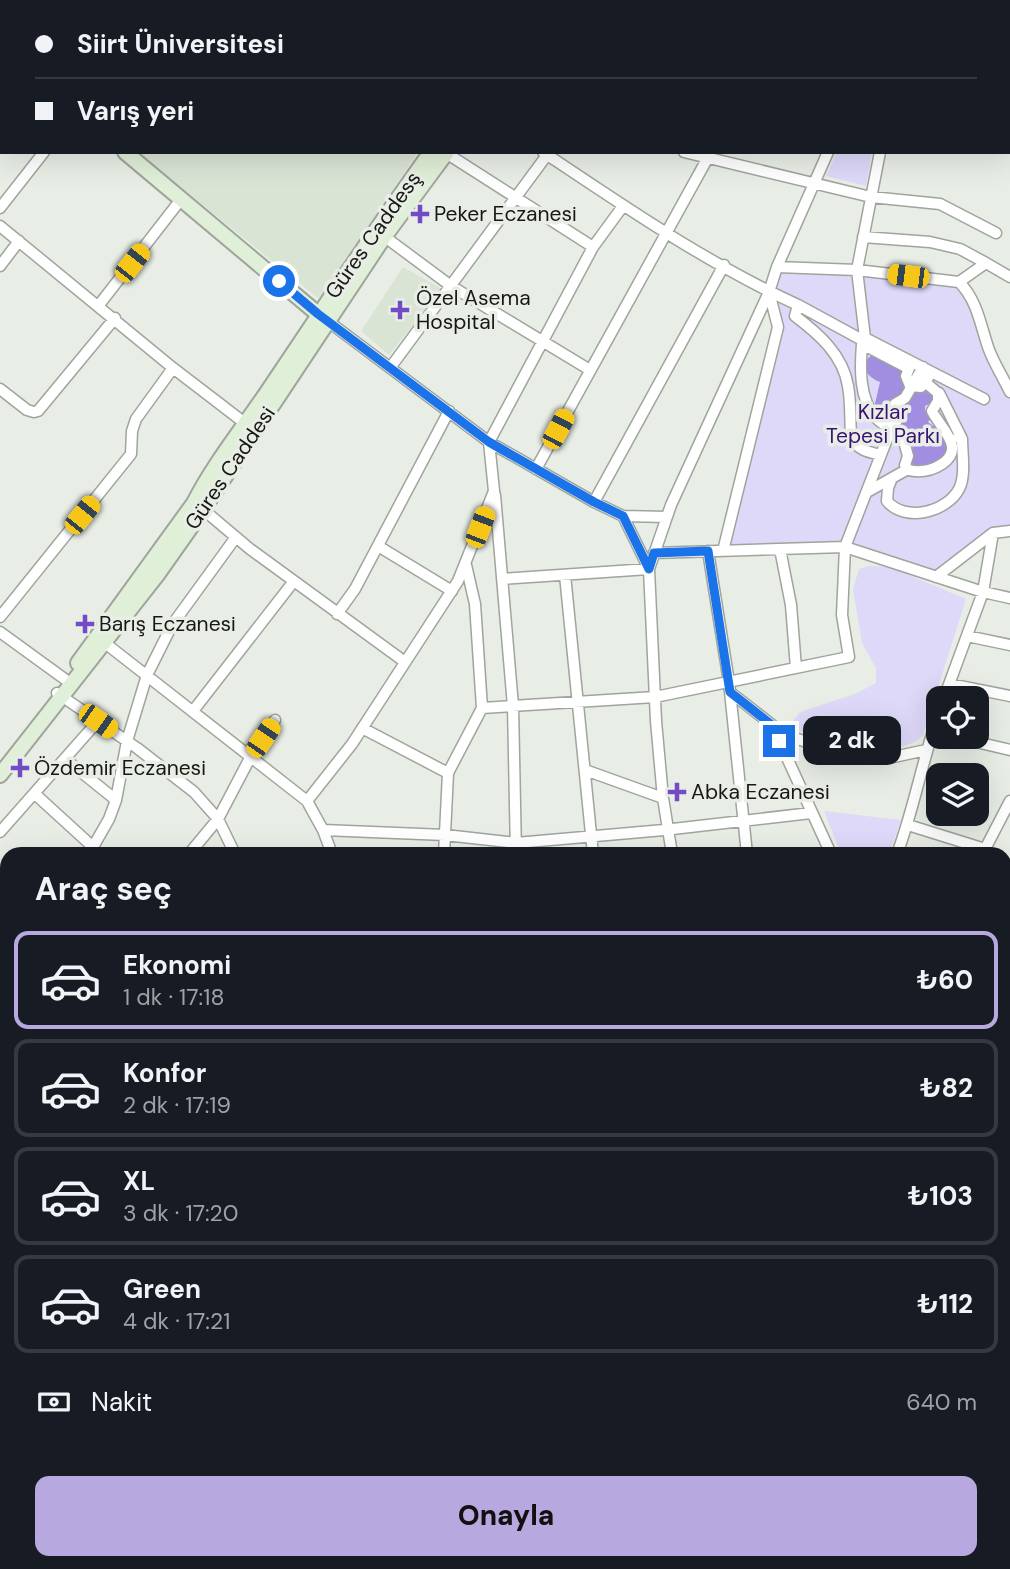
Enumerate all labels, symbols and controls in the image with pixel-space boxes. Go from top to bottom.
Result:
text: Siirt Üniversitesi [77,27,284,61]
text: Varış yeri [77,94,194,128]
street label: Güres Caddesş [319,166,427,304]
place label: Peker Eczanesi [434,200,577,228]
marker: Peker Eczanesi [412,206,428,222]
car [111,240,154,286]
car [886,263,931,289]
route start [263,265,295,297]
place label: Özel Asema Hospital [416,284,531,336]
marker: Özel Asema Hospital [390,300,410,320]
park label: Kızlar Tepesi Parkı [826,398,940,450]
street label: Güres Caddesi [178,401,282,535]
car [539,406,578,452]
car [61,492,104,538]
car [463,504,498,550]
place label: Barış Eczanesi [99,610,236,638]
marker: Barış Eczanesi [77,616,93,632]
map controls [926,686,989,826]
button: locate [926,686,989,749]
car [75,700,122,742]
car [243,715,284,761]
callout: 2 dk [804,716,902,766]
route end [763,725,795,757]
text: 2 dk [828,725,876,755]
place label: Özdemir Eczanesi [34,754,206,782]
marker: Özdemir Eczanesi [12,760,28,776]
button: layers [926,763,989,826]
place label: Abka Eczanesi [691,778,830,806]
marker: Abka Eczanesi [669,784,685,800]
text: Araç seç [35,868,172,910]
text: Ekonomi [123,948,231,982]
icon: car [39,949,102,1012]
text: ₺60 [917,963,973,997]
text: 1 dk · 17:18 [123,982,224,1012]
text: Konfor [123,1056,206,1090]
icon: car [39,1057,102,1120]
text: ₺82 [920,1071,973,1105]
text: 2 dk · 17:19 [123,1090,231,1120]
text: XL [123,1164,155,1198]
icon: car [39,1165,102,1228]
text: ₺103 [908,1179,973,1213]
text: 3 dk · 17:20 [123,1198,238,1228]
text: Green [123,1272,201,1306]
icon: car [39,1273,102,1336]
text: ₺112 [917,1287,973,1321]
text: 4 dk · 17:21 [123,1306,230,1336]
icon: cash [35,1383,73,1421]
text: Nakit [91,1385,152,1419]
text: 640 m [906,1387,977,1417]
button: Onayla [35,1476,977,1556]

